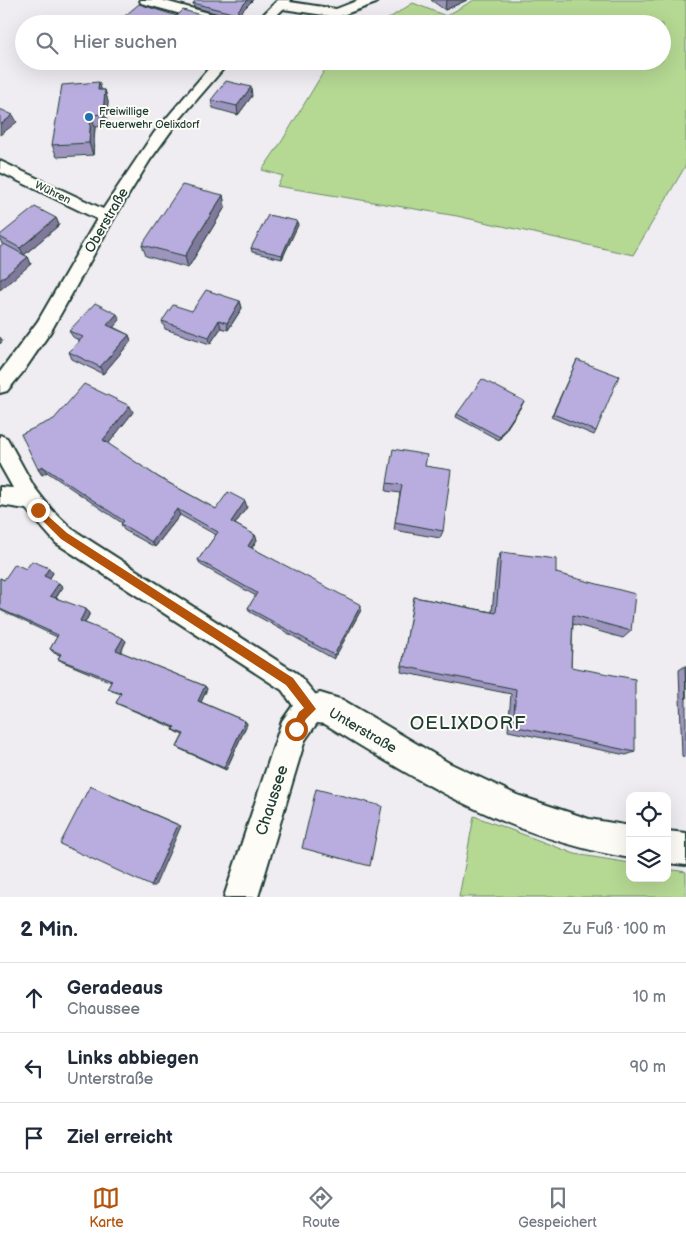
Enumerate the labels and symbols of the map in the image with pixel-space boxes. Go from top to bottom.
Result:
place label: Freiwillige Feuerwehr Oelixdorf [99,105,200,131]
marker: Freiwillige Feuerwehr Oelixdorf [83,111,95,123]
street label: Wühren [33,178,73,207]
street label: Oberstraße [81,185,132,256]
route end [27,499,50,522]
street label: Unterstraße [326,704,400,757]
district label: OELIXDORF [410,712,526,735]
route start [285,718,308,741]
street label: Chaussee [252,762,293,838]

